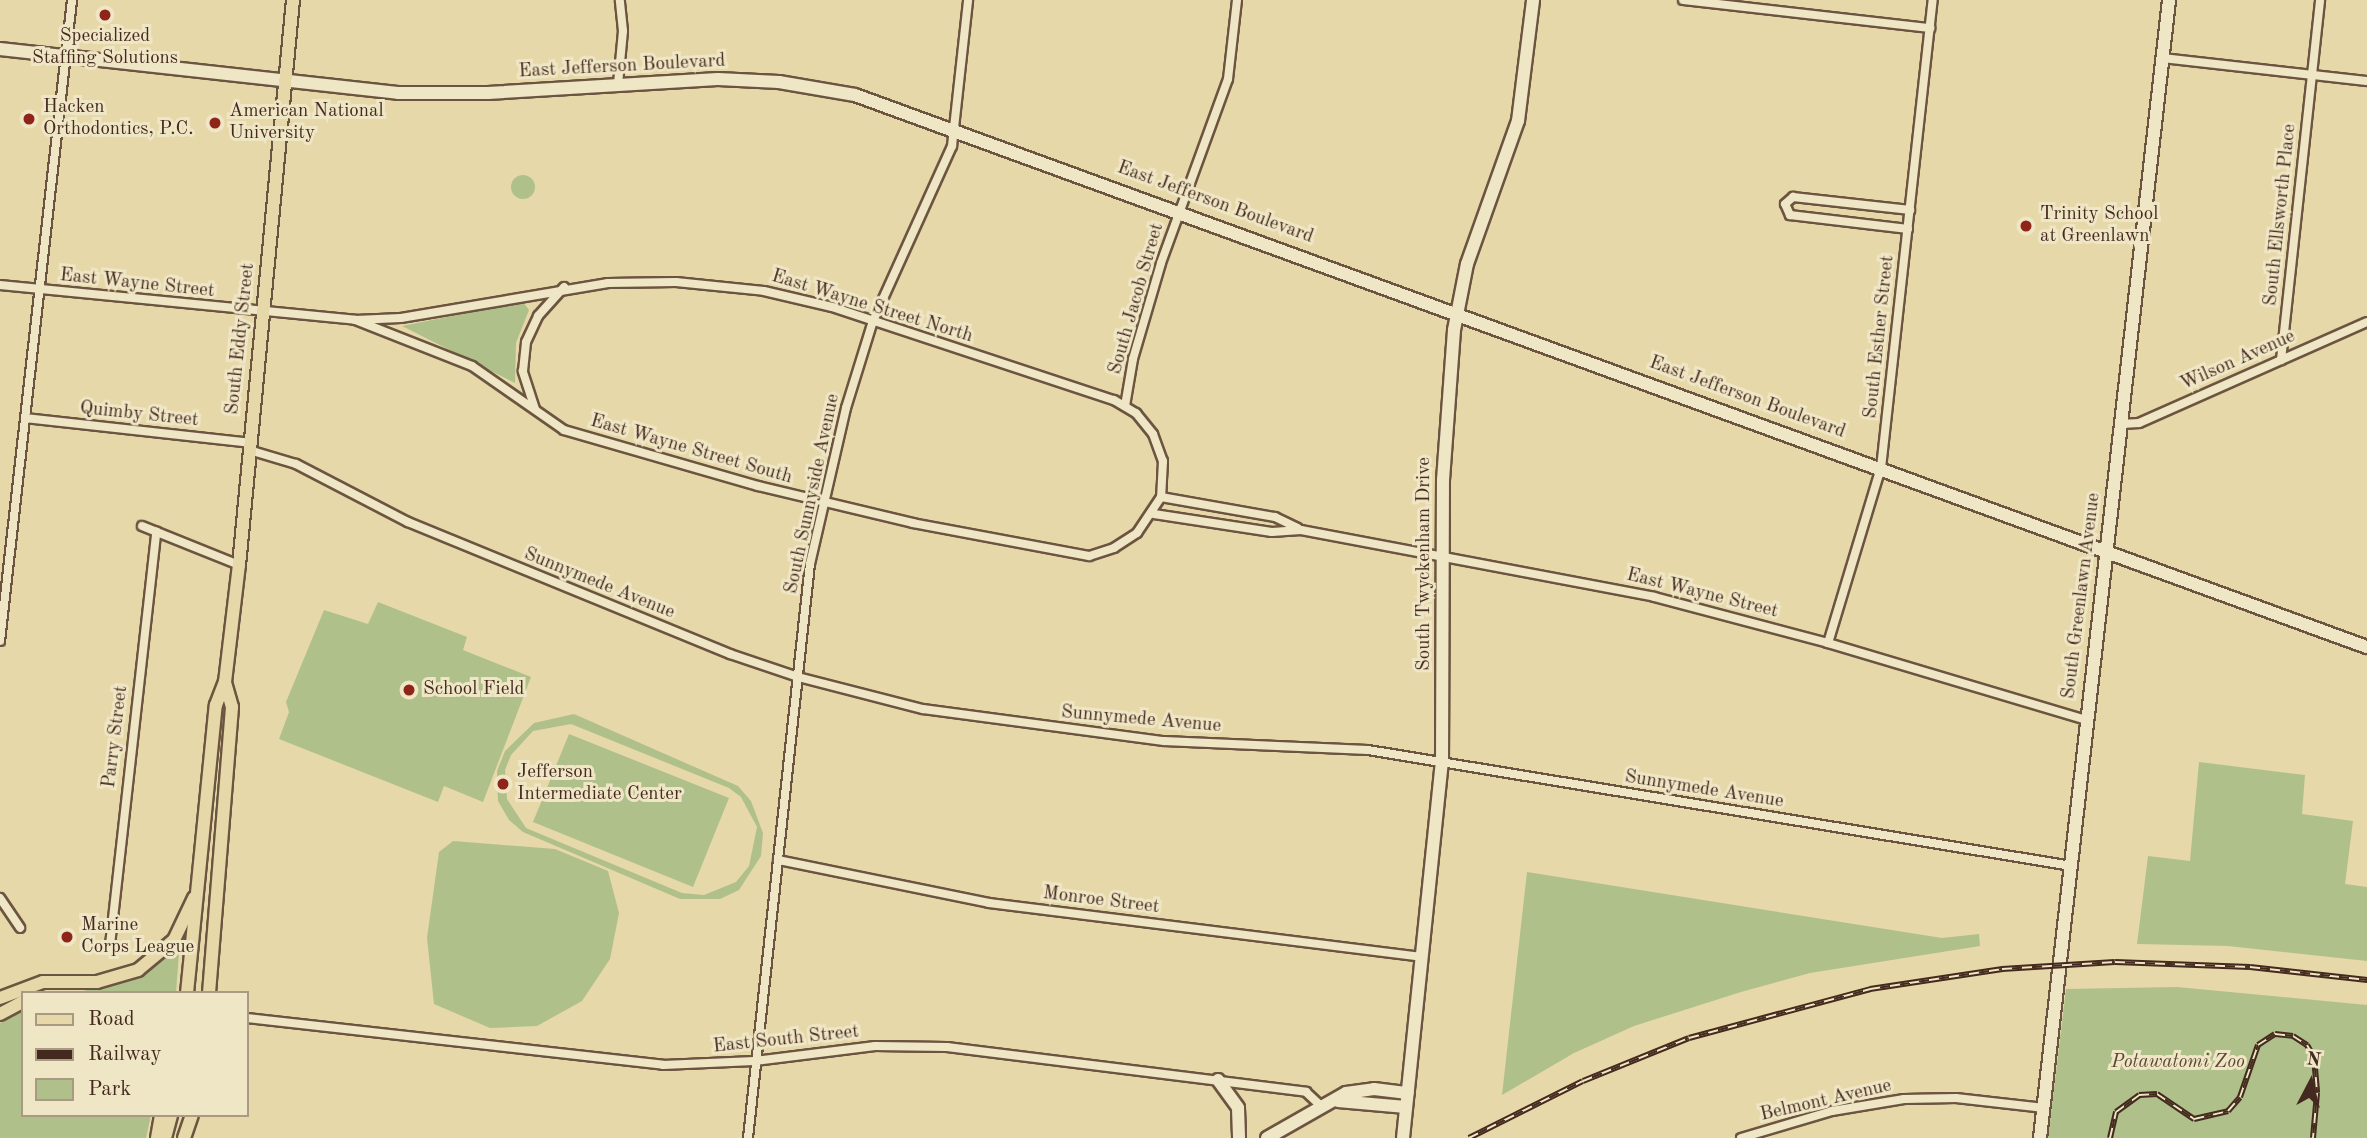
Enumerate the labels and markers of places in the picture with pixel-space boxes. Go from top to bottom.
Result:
marker: Specialized Staffing Solutions [97,7,113,23]
place label: Specialized Staffing Solutions [32,26,178,70]
place label: Hacken Orthodontics, P.C. [43,97,194,141]
place label: American National University [229,101,384,145]
marker: Hacken Orthodontics, P.C. [21,111,37,127]
marker: American National University [207,115,223,131]
place label: Trinity School at Greenlawn [2040,204,2158,248]
marker: Trinity School at Greenlawn [2018,218,2034,234]
place label: School Field [423,679,524,701]
marker: School Field [401,682,417,698]
place label: Jefferson Intermediate Center [517,762,682,806]
marker: Jefferson Intermediate Center [495,776,511,792]
place label: Marine Corps League [81,915,194,959]
marker: Marine Corps League [59,929,75,945]

